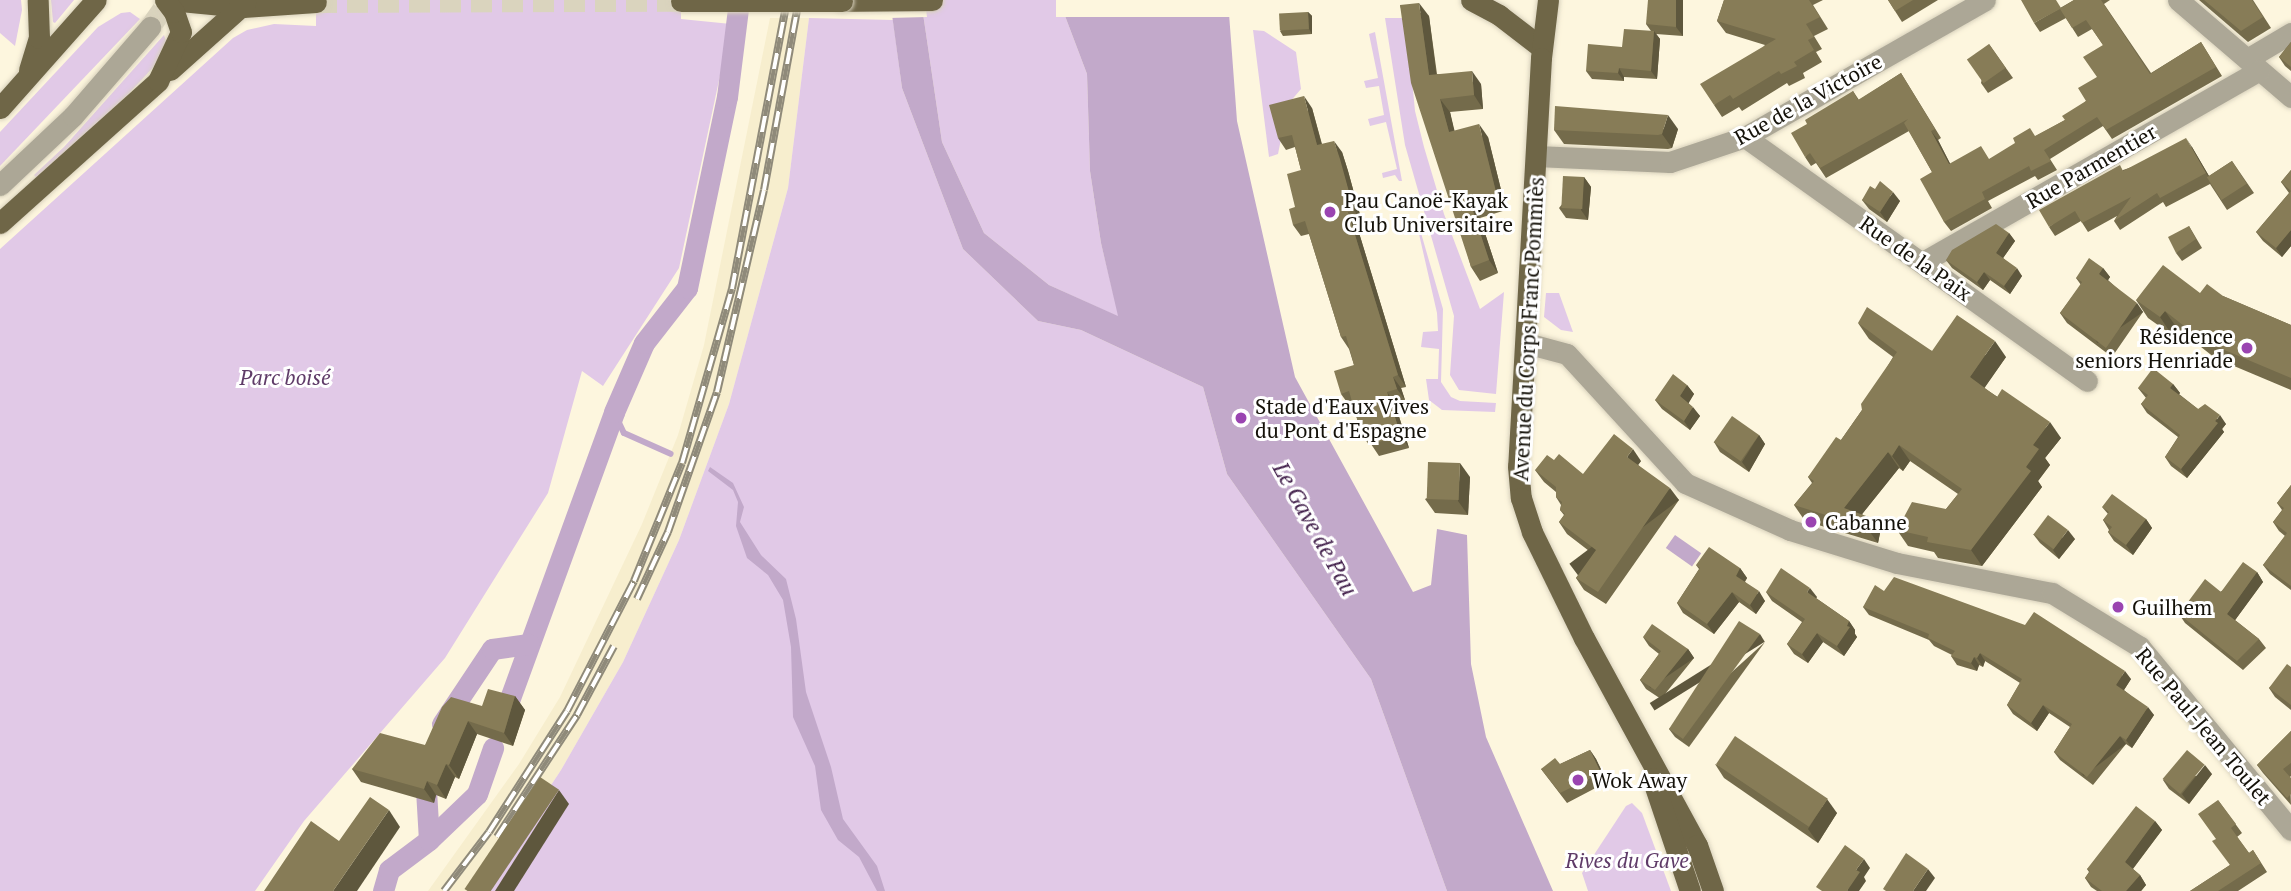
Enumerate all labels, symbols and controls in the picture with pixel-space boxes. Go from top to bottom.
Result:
street label: Rue de la Victoire [1730,48,1886,150]
street label: Rue Parmentier [2021,119,2161,213]
street label: Avenue du Corps Franc Pommiès [1507,176,1549,482]
place label: Pau Canoë-Kayak Club Universitaire [1344,187,1513,237]
marker: Pau Canoë-Kayak Club Universitaire [1322,204,1338,220]
street label: Rue de la Paix [1855,210,1977,306]
place label: Résidence seniors Henriade [2075,323,2233,373]
marker: Résidence seniors Henriade [2239,340,2255,356]
park label: Parc boisé [239,364,331,390]
place label: Stade d'Eaux Vives du Pont d'Espagne [1255,393,1430,443]
marker: Stade d'Eaux Vives du Pont d'Espagne [1233,410,1249,426]
water label: Le Gave de Pau [1267,457,1363,601]
place label: Cabanne [1825,509,1907,535]
marker: Cabanne [1803,514,1819,530]
place label: Guilhem [2132,594,2212,620]
marker: Guilhem [2110,599,2126,615]
street label: Rue Paul-Jean Toulet [2131,642,2277,810]
place label: Wok Away [1592,767,1687,793]
marker: Wok Away [1570,772,1586,788]
park label: Rives du Gave [1565,847,1689,873]

